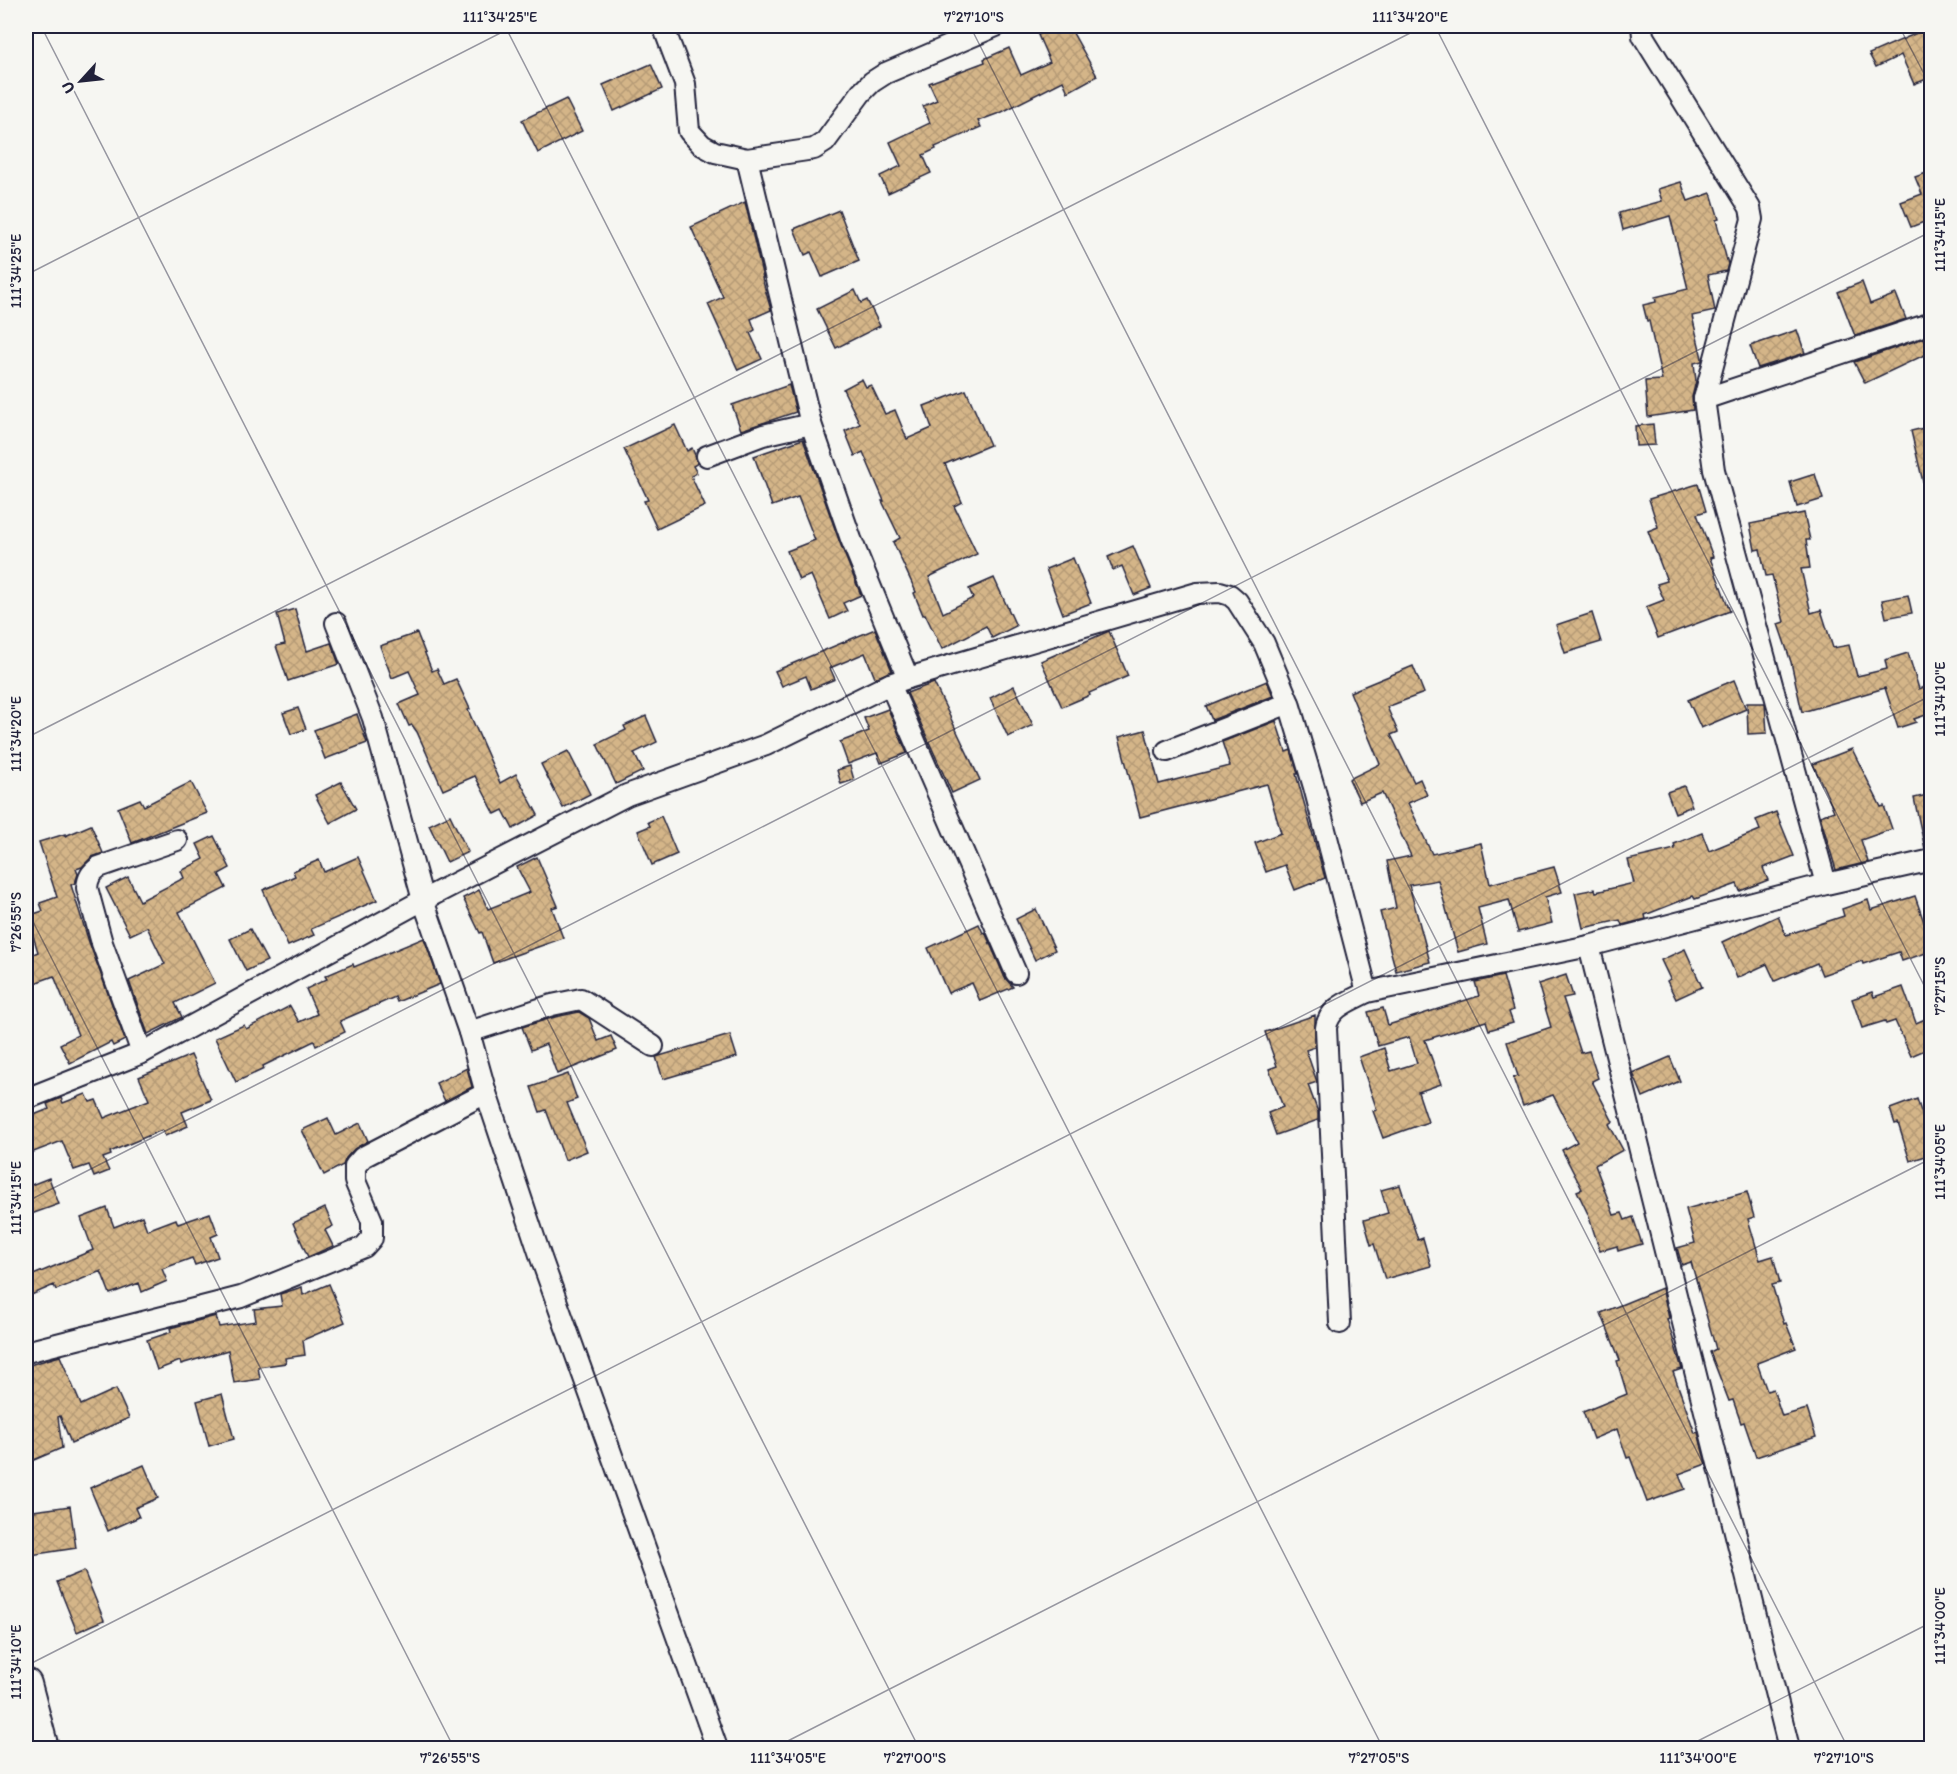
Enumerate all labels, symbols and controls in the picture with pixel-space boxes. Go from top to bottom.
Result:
text: 111°34'25"E [463,8,537,26]
text: 7°27'10"S [944,8,1004,26]
text: 111°34'20"E [1372,8,1448,26]
north arrow [51,51,111,111]
text: U [57,79,79,97]
text: 111°34'15"E [1931,198,1949,272]
text: 111°34'25"E [7,234,25,308]
text: 111°34'10"E [1931,661,1949,737]
text: 111°34'20"E [7,696,25,772]
text: 7°26'55"S [7,892,25,952]
text: 7°27'15"S [1931,957,1949,1015]
text: 111°34'05"E [1931,1124,1949,1200]
text: 111°34'15"E [7,1161,25,1235]
text: 111°34'00"E [1931,1587,1949,1665]
text: 111°34'10"E [7,1624,25,1700]
text: 7°26'55"S [420,1749,480,1767]
text: 111°34'05"E [750,1749,826,1767]
text: 7°27'00"S [884,1749,946,1767]
text: 7°27'05"S [1348,1749,1410,1767]
text: 111°34'00"E [1659,1749,1737,1767]
text: 7°27'10"S [1814,1749,1874,1767]

